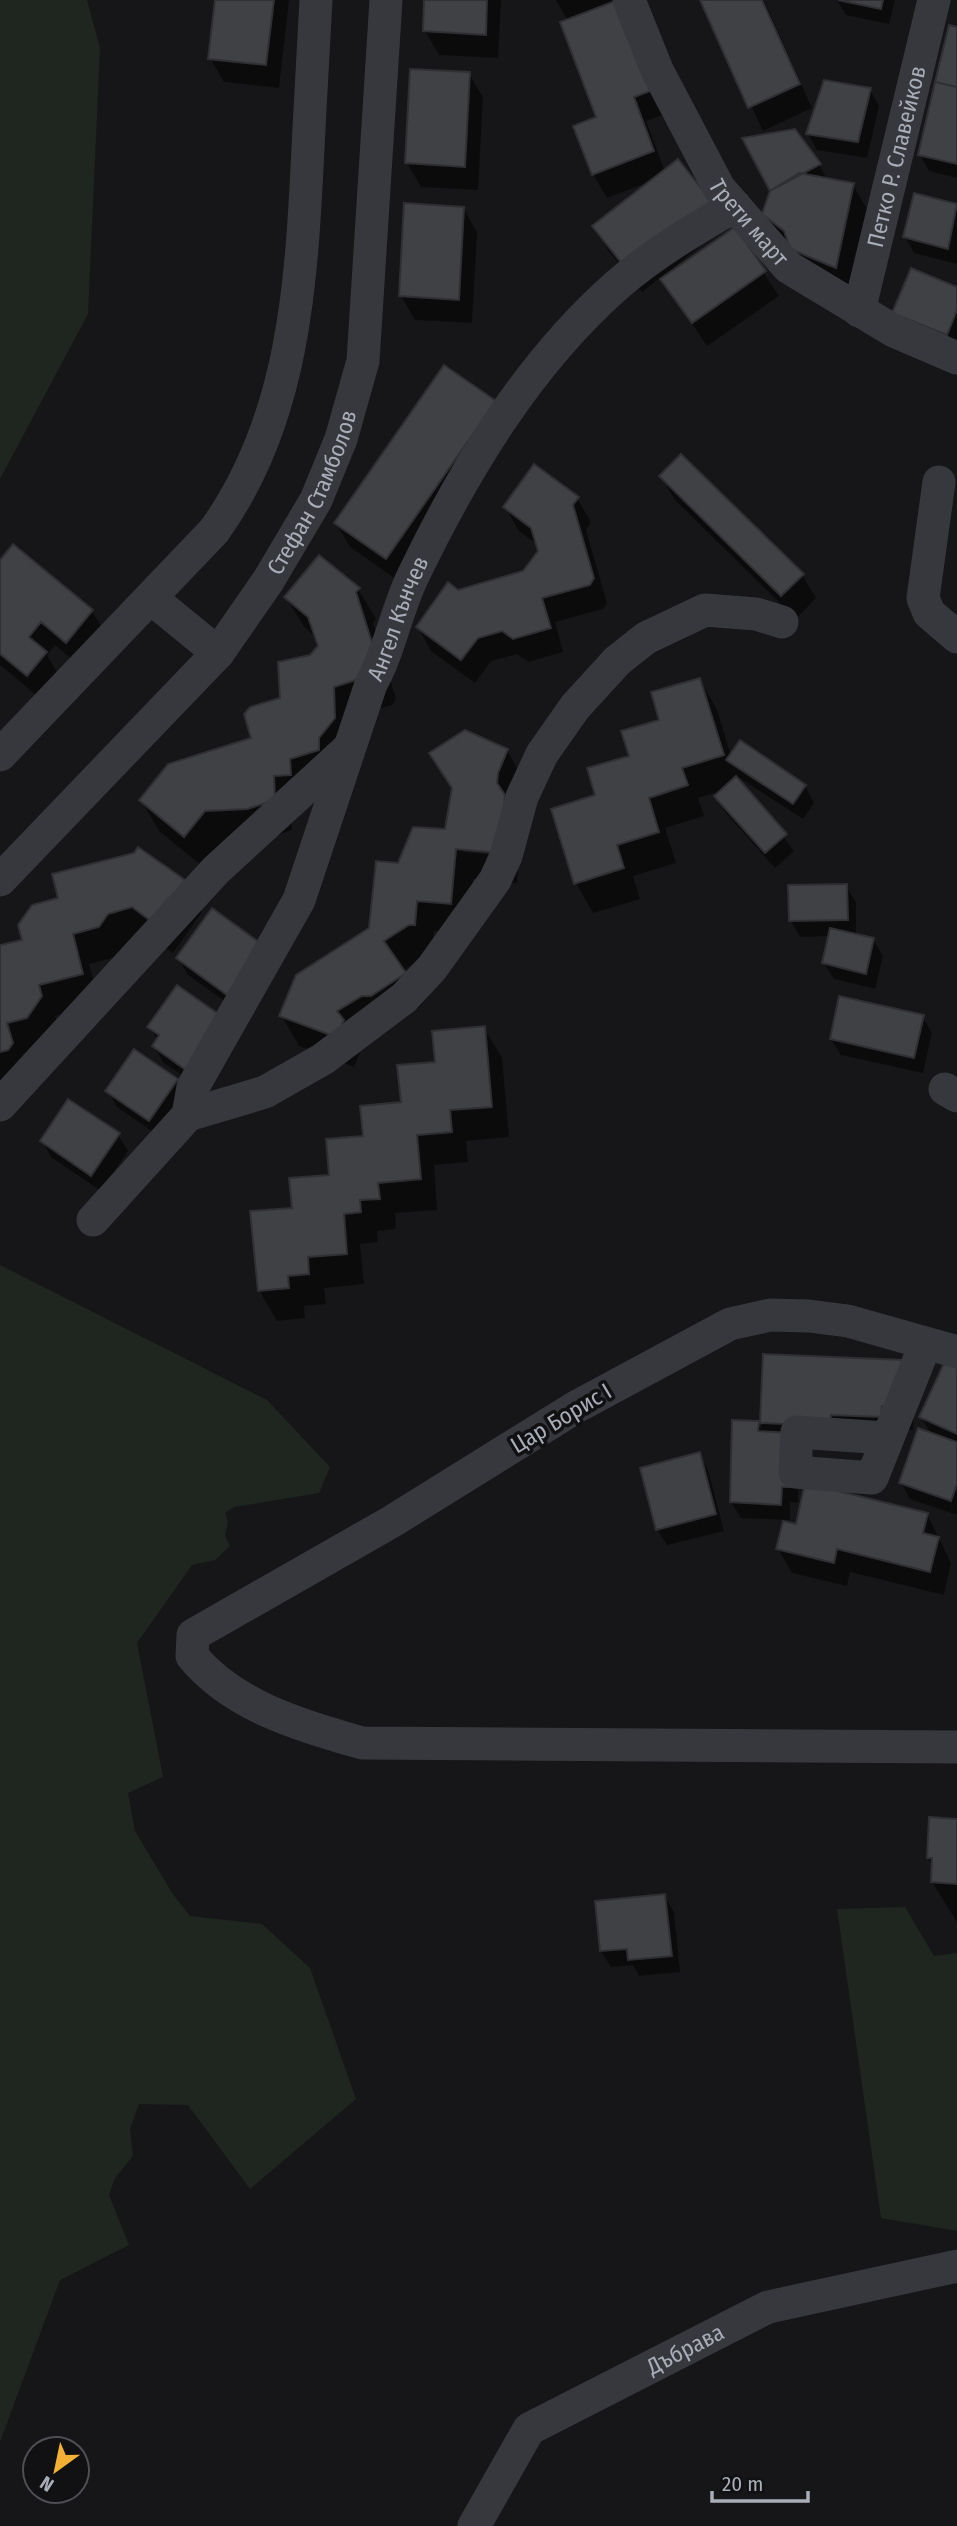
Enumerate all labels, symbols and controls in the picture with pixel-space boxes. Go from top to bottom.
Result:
street label: Петко Р. Славейков [861,63,932,250]
street label: Трети март [703,174,795,272]
street label: Стефан Стамболов [261,407,362,580]
street label: Ангел Кънчев [361,551,435,685]
street label: Цар Борис I [505,1377,617,1459]
street label: Дъбрава [641,2318,729,2381]
north arrow [21,2435,91,2505]
scale bar [712,2460,808,2504]
text: N [36,2471,58,2497]
text: 20 m [722,2471,763,2497]

